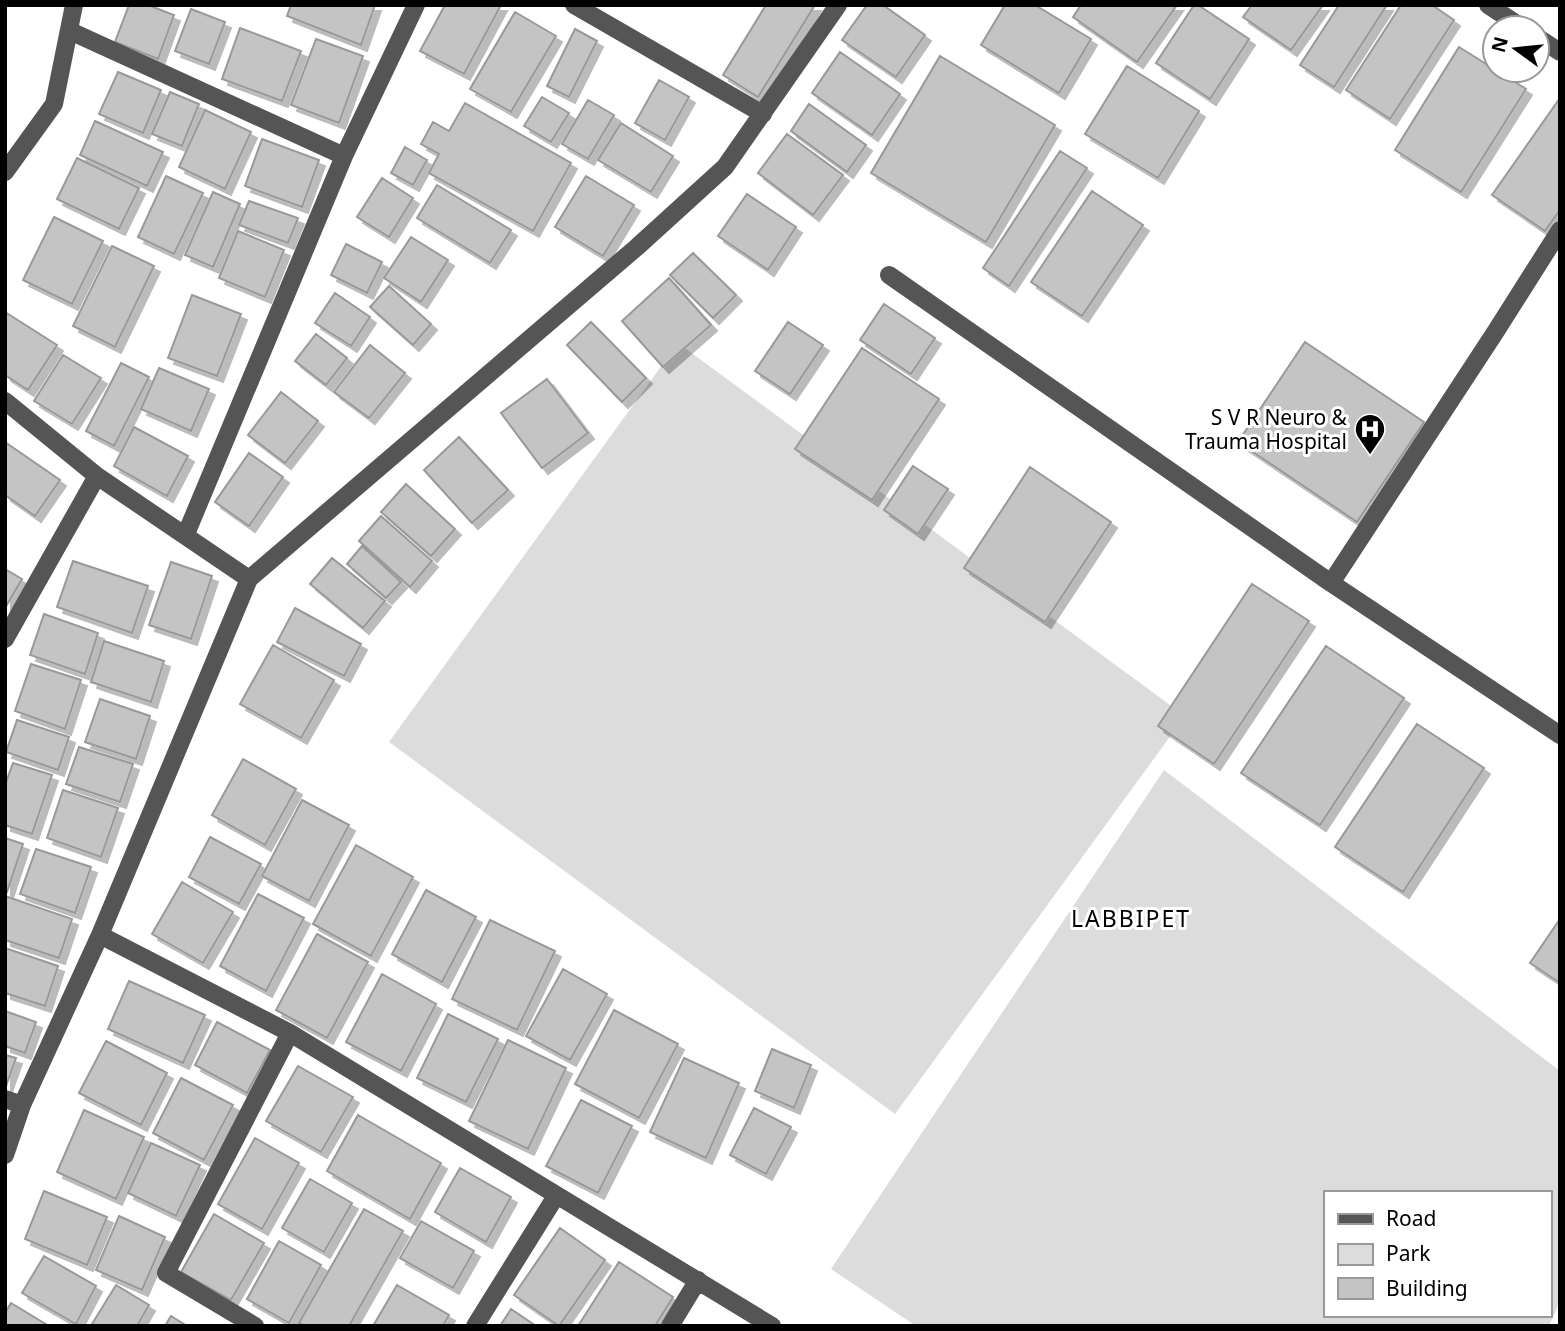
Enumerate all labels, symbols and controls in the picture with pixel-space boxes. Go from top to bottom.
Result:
north arrow [1481,14,1551,84]
text: N [1485,34,1514,55]
place label: S V R Neuro & Trauma Hospital [1185,403,1348,455]
hospital icon: S V R Neuro & Trauma Hospital [1353,412,1387,456]
district label: LABBIPET [1071,902,1191,934]
legend [1324,1191,1551,1317]
text: Road [1386,1204,1436,1232]
text: Park [1386,1239,1431,1267]
text: Building [1386,1274,1468,1302]

